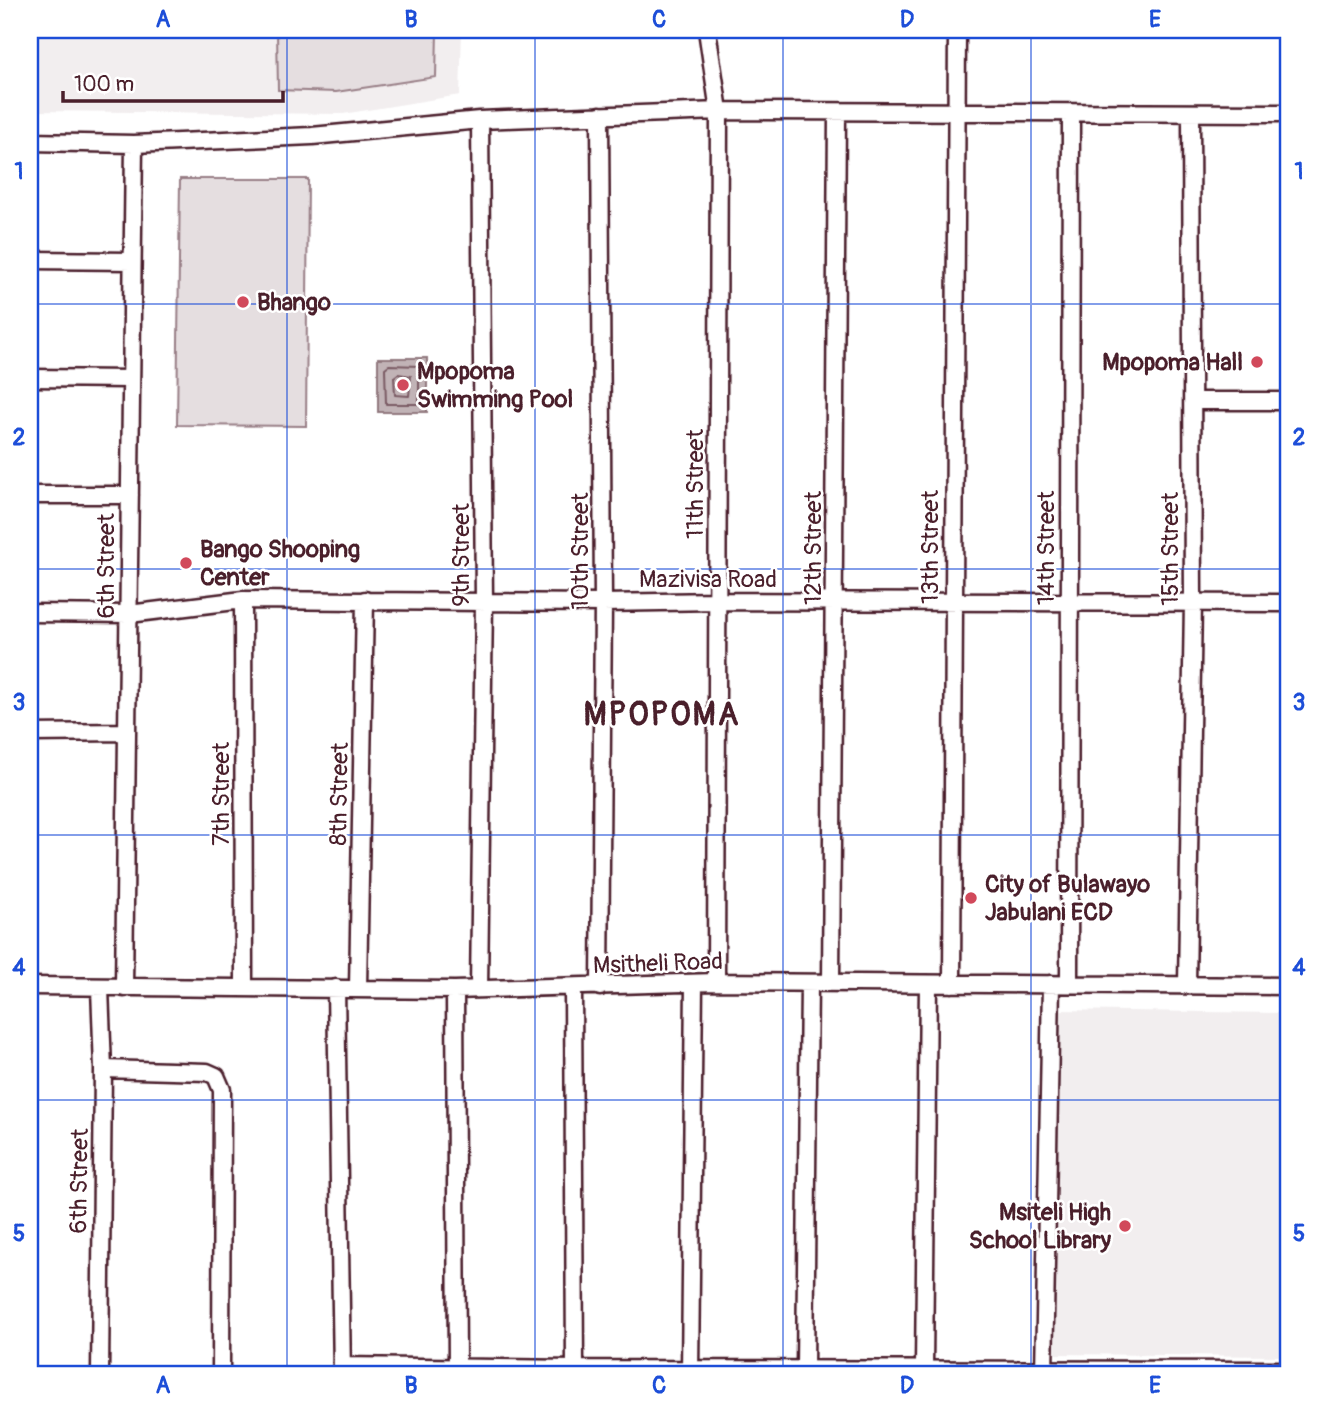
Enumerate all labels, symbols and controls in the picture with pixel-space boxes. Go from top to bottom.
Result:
text: A [156,5,171,34]
text: B [404,5,418,34]
text: C [652,5,666,34]
text: D [900,5,914,34]
text: E [1149,5,1161,34]
scale bar [63,60,284,104]
text: 100 m [74,71,134,98]
text: 1 [15,157,24,186]
text: 1 [1295,157,1304,186]
place label: Bhango [257,288,331,317]
marker: Bhango [235,294,251,310]
place label: Mpopoma Hall [1102,348,1243,377]
marker: Mpopoma Hall [1249,354,1265,370]
place label: Mpopoma Swimming Pool [417,357,573,414]
marker: Mpopoma Swimming Pool [395,377,411,393]
text: 2 [13,423,26,452]
text: 2 [1293,423,1306,452]
street label: 11th Street [681,429,710,539]
street label: 13th Street [916,490,945,604]
street label: 14th Street [1032,490,1061,605]
street label: 12th Street [799,491,828,605]
street label: 10th Street [566,492,595,610]
street label: 15th Street [1156,492,1185,606]
street label: 9th Street [447,503,476,607]
street label: 6th Street [92,513,121,619]
place label: Bango Shooping Center [200,535,360,592]
marker: Bango Shooping Center [178,555,194,571]
street label: Mazivisa Road [639,565,777,594]
text: 3 [13,688,25,717]
text: 3 [1293,688,1305,717]
district label: MPOPOMA [584,695,740,735]
street label: 7th Street [207,742,236,846]
street label: 8th Street [324,742,355,846]
place label: City of Bulawayo Jabulani ECD [985,870,1150,927]
marker: City of Bulawayo Jabulani ECD [963,890,979,906]
street label: Msitheli Road [593,947,723,980]
text: 4 [12,953,26,982]
text: 4 [1292,953,1306,982]
street label: 6th Street [64,1128,95,1234]
place label: Msiteli High School Library [969,1198,1112,1255]
marker: Msiteli High School Library [1117,1218,1133,1234]
text: 5 [13,1219,25,1248]
text: 5 [1293,1219,1305,1248]
text: A [156,1371,171,1400]
text: B [404,1371,418,1400]
text: C [652,1371,666,1400]
text: D [900,1371,914,1400]
text: E [1149,1371,1161,1400]

